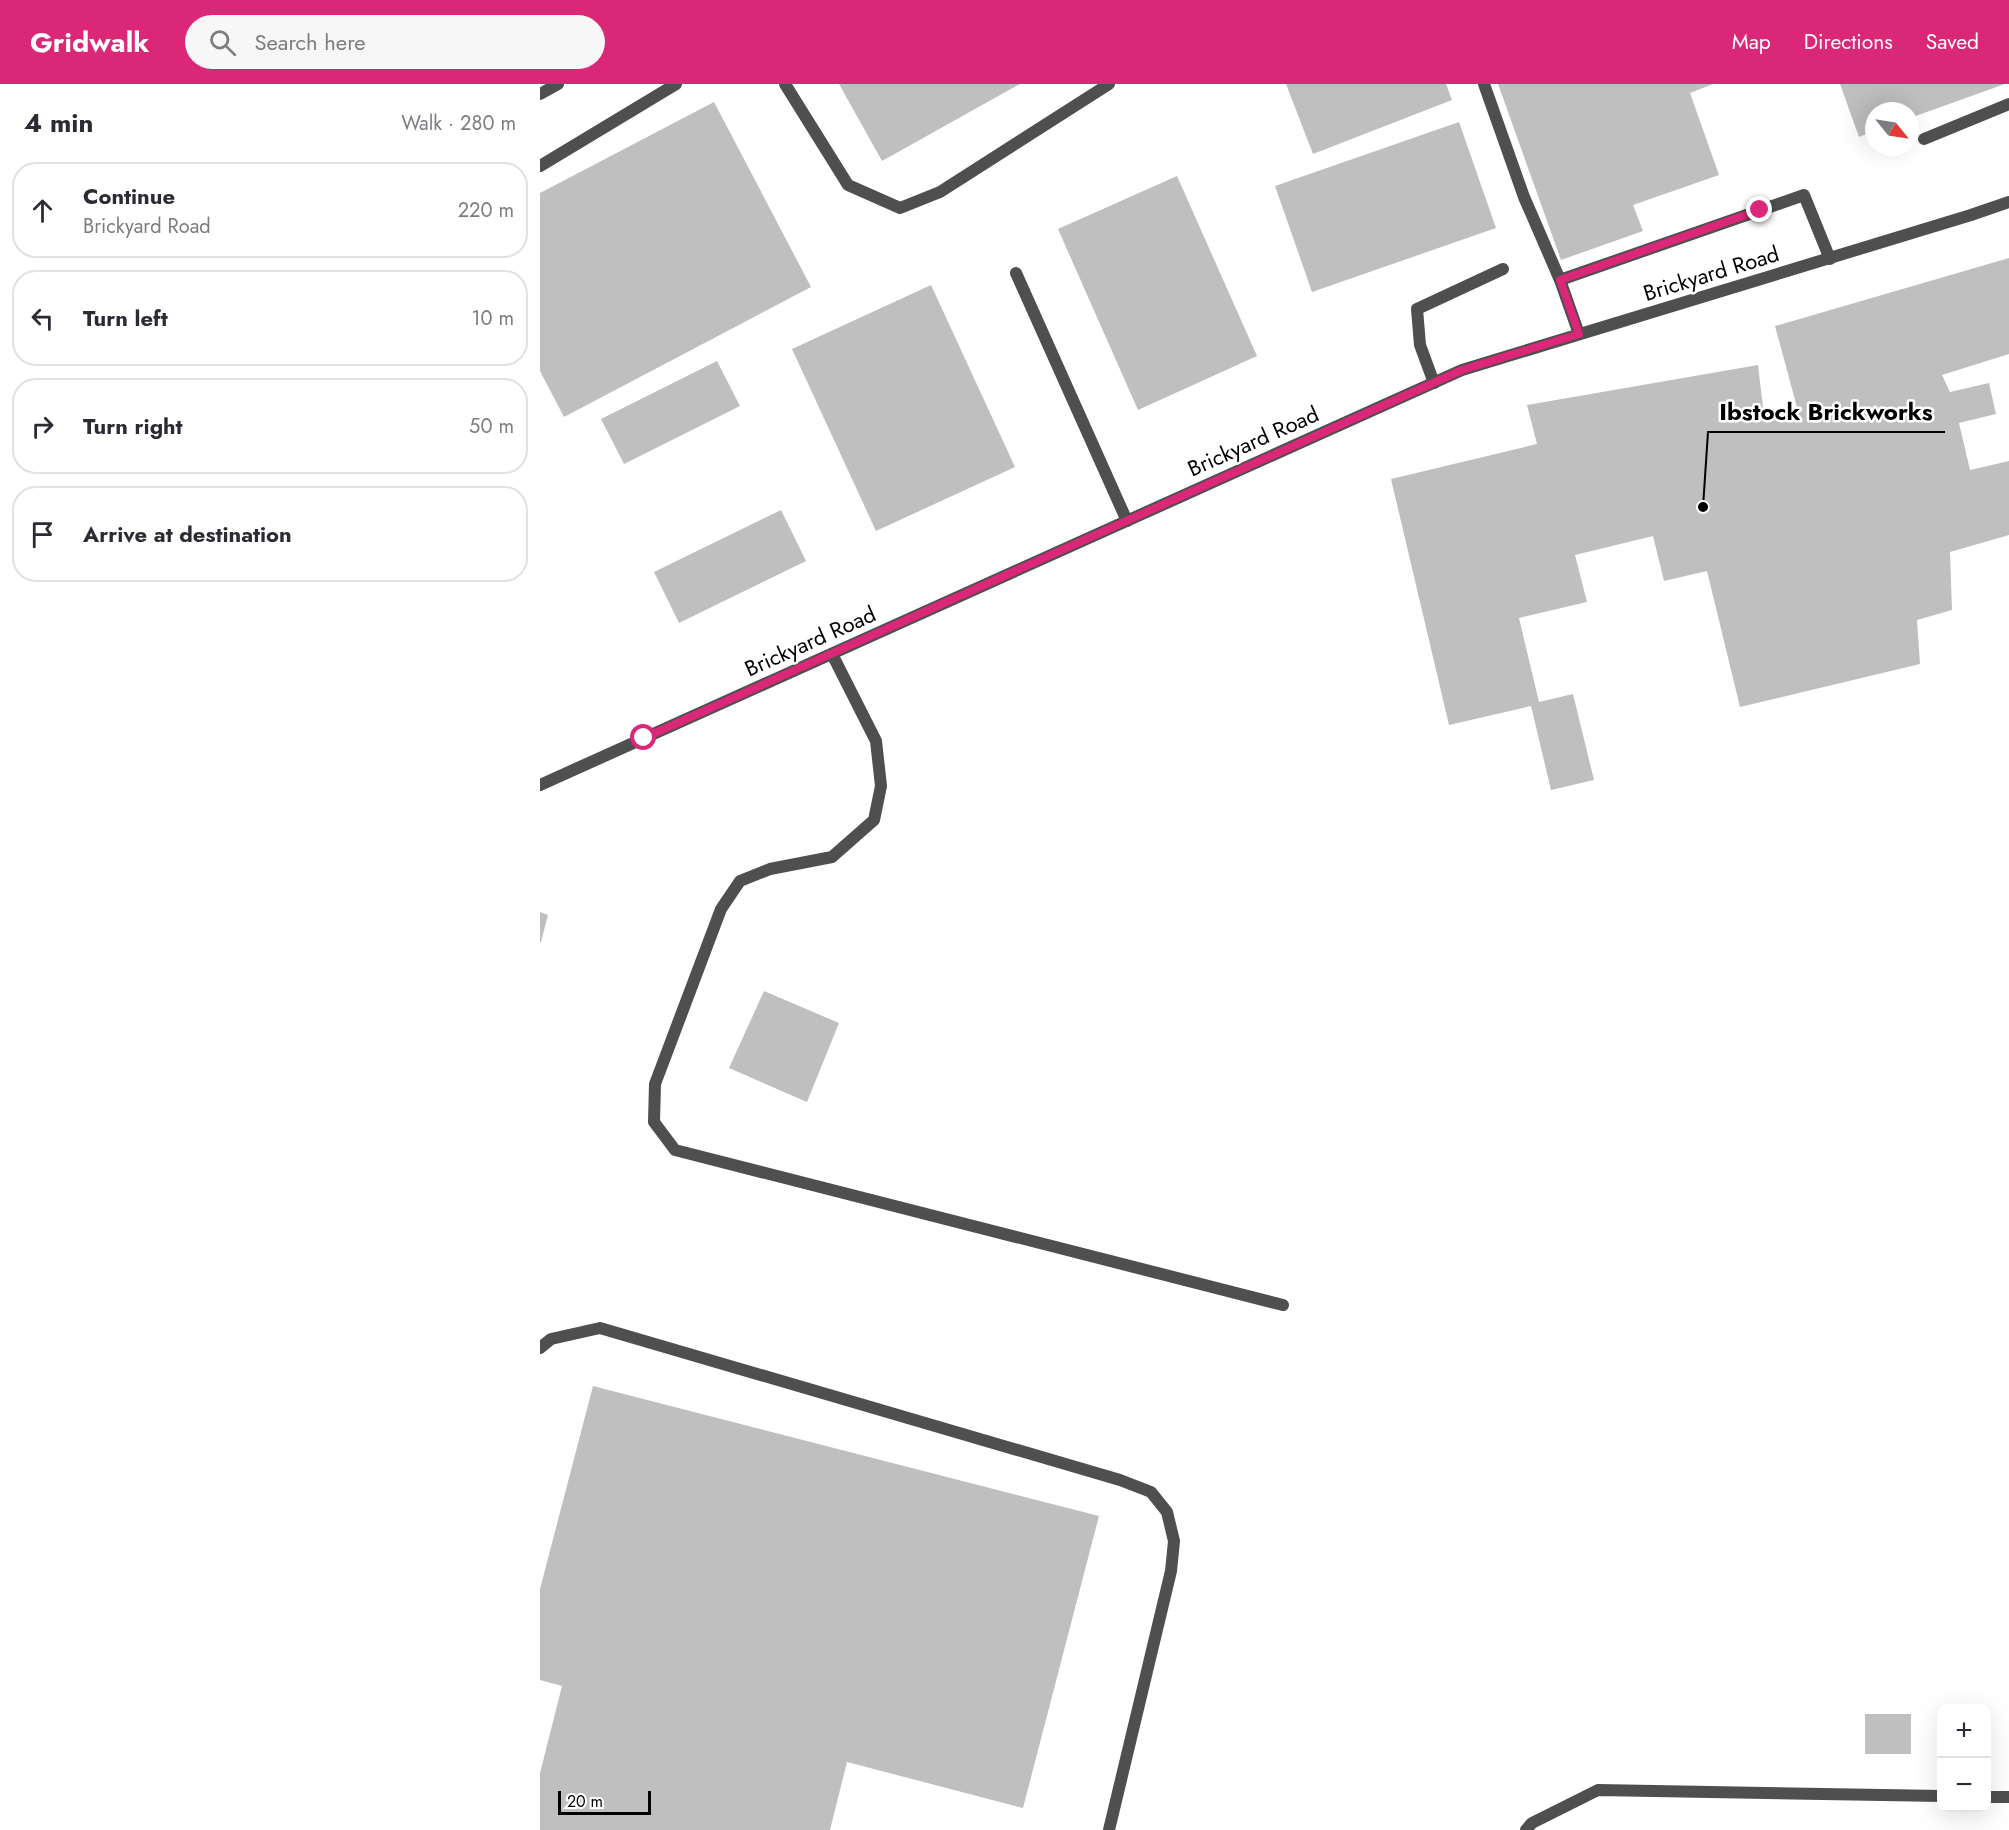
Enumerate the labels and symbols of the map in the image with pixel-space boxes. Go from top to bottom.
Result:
north arrow [1865,102,1919,156]
route end [1746,196,1772,222]
street label: Brickyard Road [1639,237,1783,309]
callout: Ibstock Brickworks [1708,390,1945,432]
text: Ibstock Brickworks [1719,394,1933,429]
street label: Brickyard Road [1182,398,1324,484]
street label: Brickyard Road [739,598,881,684]
route start [630,724,656,750]
scale bar [558,1788,651,1816]

